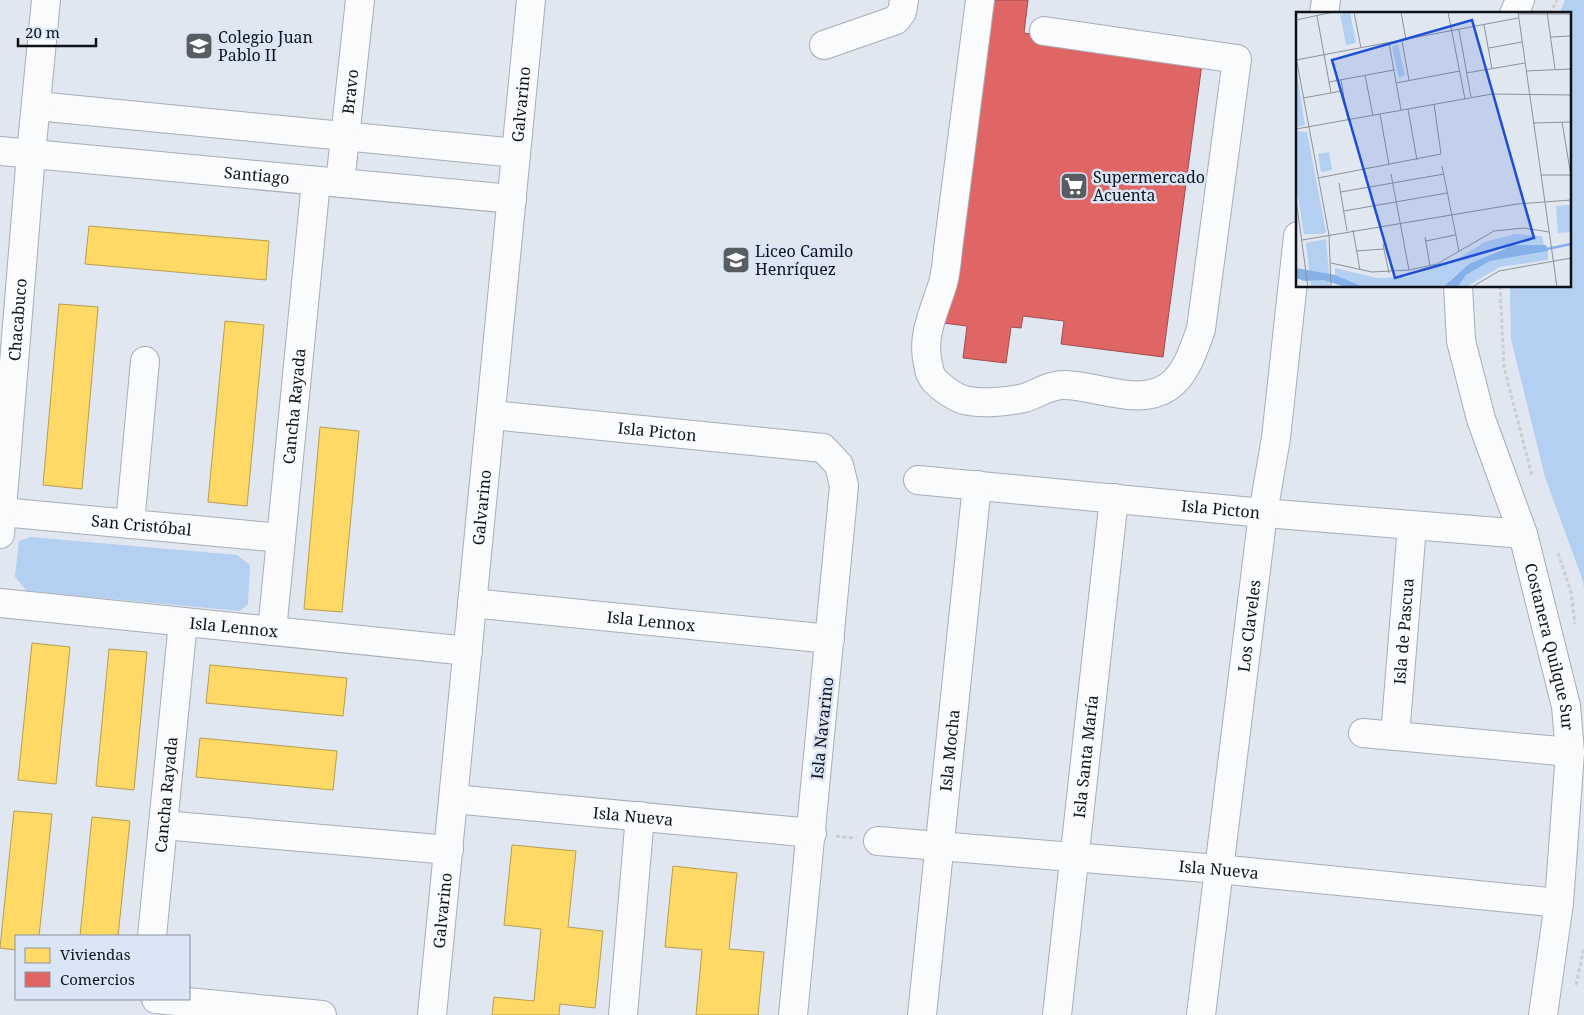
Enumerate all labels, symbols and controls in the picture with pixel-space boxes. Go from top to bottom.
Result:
inset map [1296,12,1572,288]
scale bar [18,15,95,47]
text: 20 m [25,22,60,42]
place label: Colegio Juan Pablo II [218,26,313,66]
school or university icon: Colegio Juan Pablo II [184,31,214,61]
street label: Galvarino [506,65,535,143]
street label: Bravo [337,68,363,115]
street label: Santiago [223,161,291,189]
place label: Supermercado Acuenta [1093,166,1205,206]
supermarket icon: Supermercado Acuenta [1059,171,1089,201]
place label: Liceo Camilo Henríquez [755,240,853,280]
school or university icon: Liceo Camilo Henríquez [721,245,751,275]
street label: Chacabuco [3,277,32,362]
street label: Cancha Rayada [277,347,311,465]
street label: Isla Picton [617,417,698,446]
street label: Galvarino [467,469,496,546]
street label: Isla Picton [1180,494,1261,524]
street label: San Cristóbal [90,509,193,541]
street label: Costanera Quilque Sur [1520,561,1579,732]
street label: Isla de Pascua [1388,577,1419,685]
street label: Los Claveles [1232,578,1266,673]
street label: Isla Lennox [606,606,697,636]
street label: Isla Lennox [188,611,280,643]
street label: Isla Navarino [806,676,838,780]
street label: Isla Santa María [1068,694,1103,819]
street label: Isla Mocha [934,708,965,793]
street label: Cancha Rayada [149,736,183,854]
street label: Isla Nueva [592,801,674,831]
street label: Isla Nueva [1178,855,1260,884]
street label: Galvarino [428,872,457,949]
legend [15,935,190,1000]
text: Viviendas [60,944,131,964]
text: Comercios [60,969,135,989]

